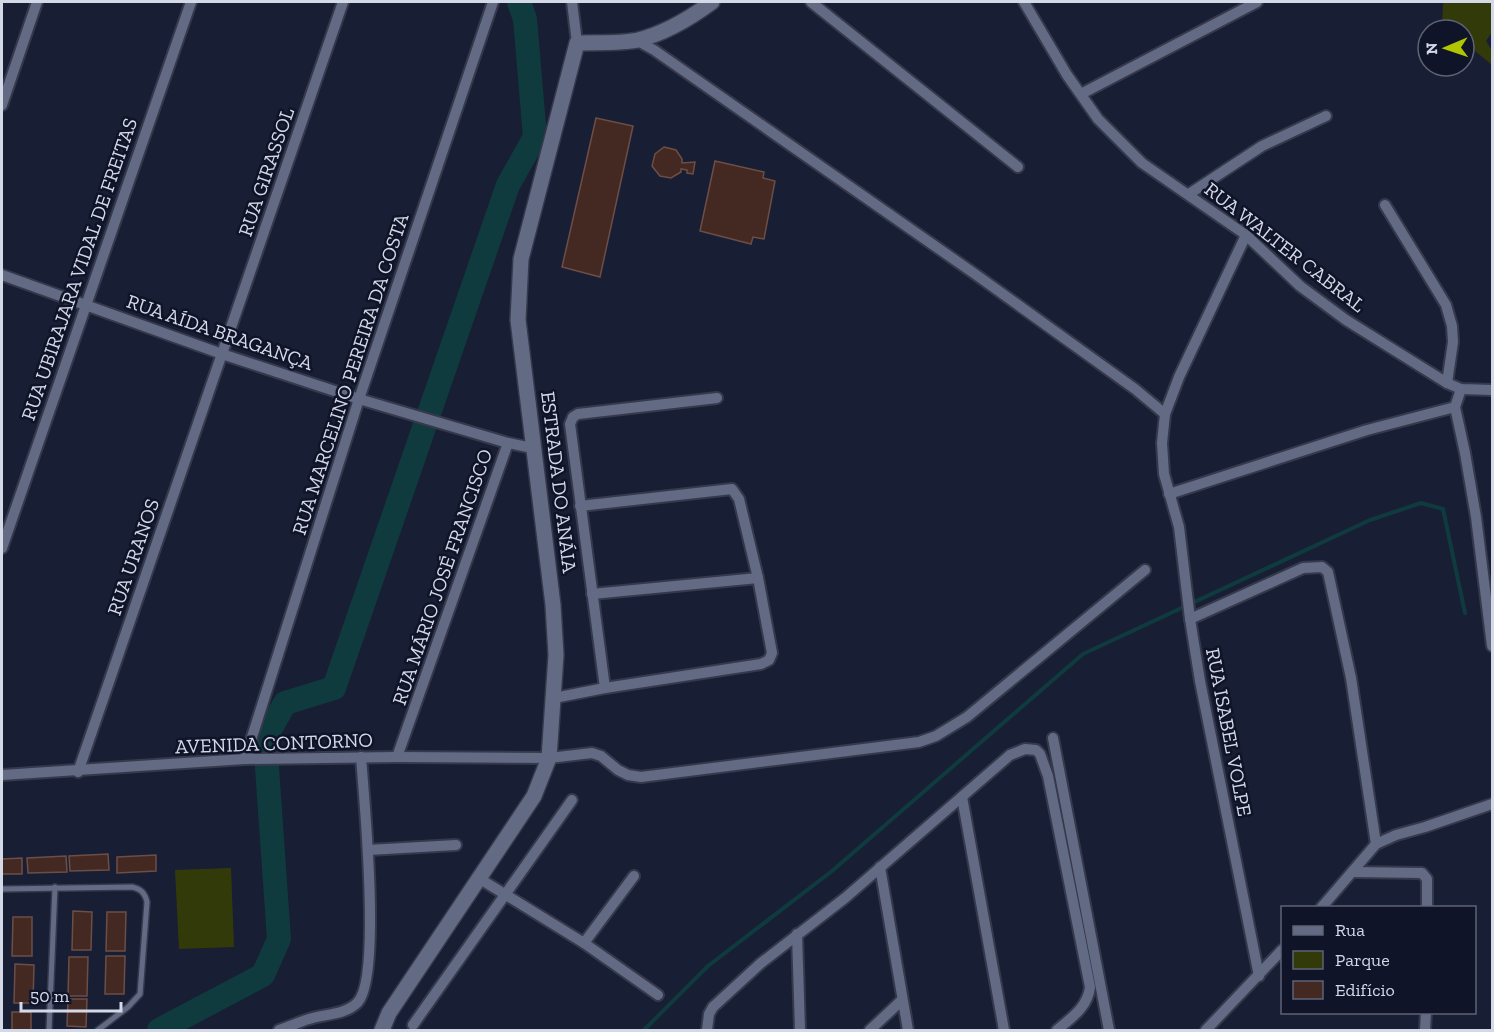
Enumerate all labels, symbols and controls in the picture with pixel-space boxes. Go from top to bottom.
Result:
north arrow [1416,18,1476,78]
text: N [1422,42,1441,55]
street label: RUA GIRASSOL [233,104,299,239]
street label: RUA UBIRAJARA VIDAL DE FREITAS [16,115,142,423]
street label: RUA WALTER CABRAL [1200,177,1370,317]
street label: RUA MARCELINO PEREIRA DA COSTA [287,209,414,538]
street label: RUA AÍDA BRAGANÇA [124,289,317,375]
street label: ESTRADA DO ANÁIA [536,390,582,575]
street label: RUA MÁRIO JOSÉ FRANCISCO [387,446,497,708]
street label: RUA URANOS [102,495,164,619]
street label: RUA ISABEL VOLPE [1201,646,1257,818]
street label: AVENIDA CONTORNO [175,728,373,758]
legend [1281,906,1476,1014]
text: Rua [1335,919,1365,941]
text: Parque [1335,949,1390,971]
scale bar [21,975,122,1013]
text: Edifício [1335,979,1395,1001]
text: 50 m [30,985,70,1007]

